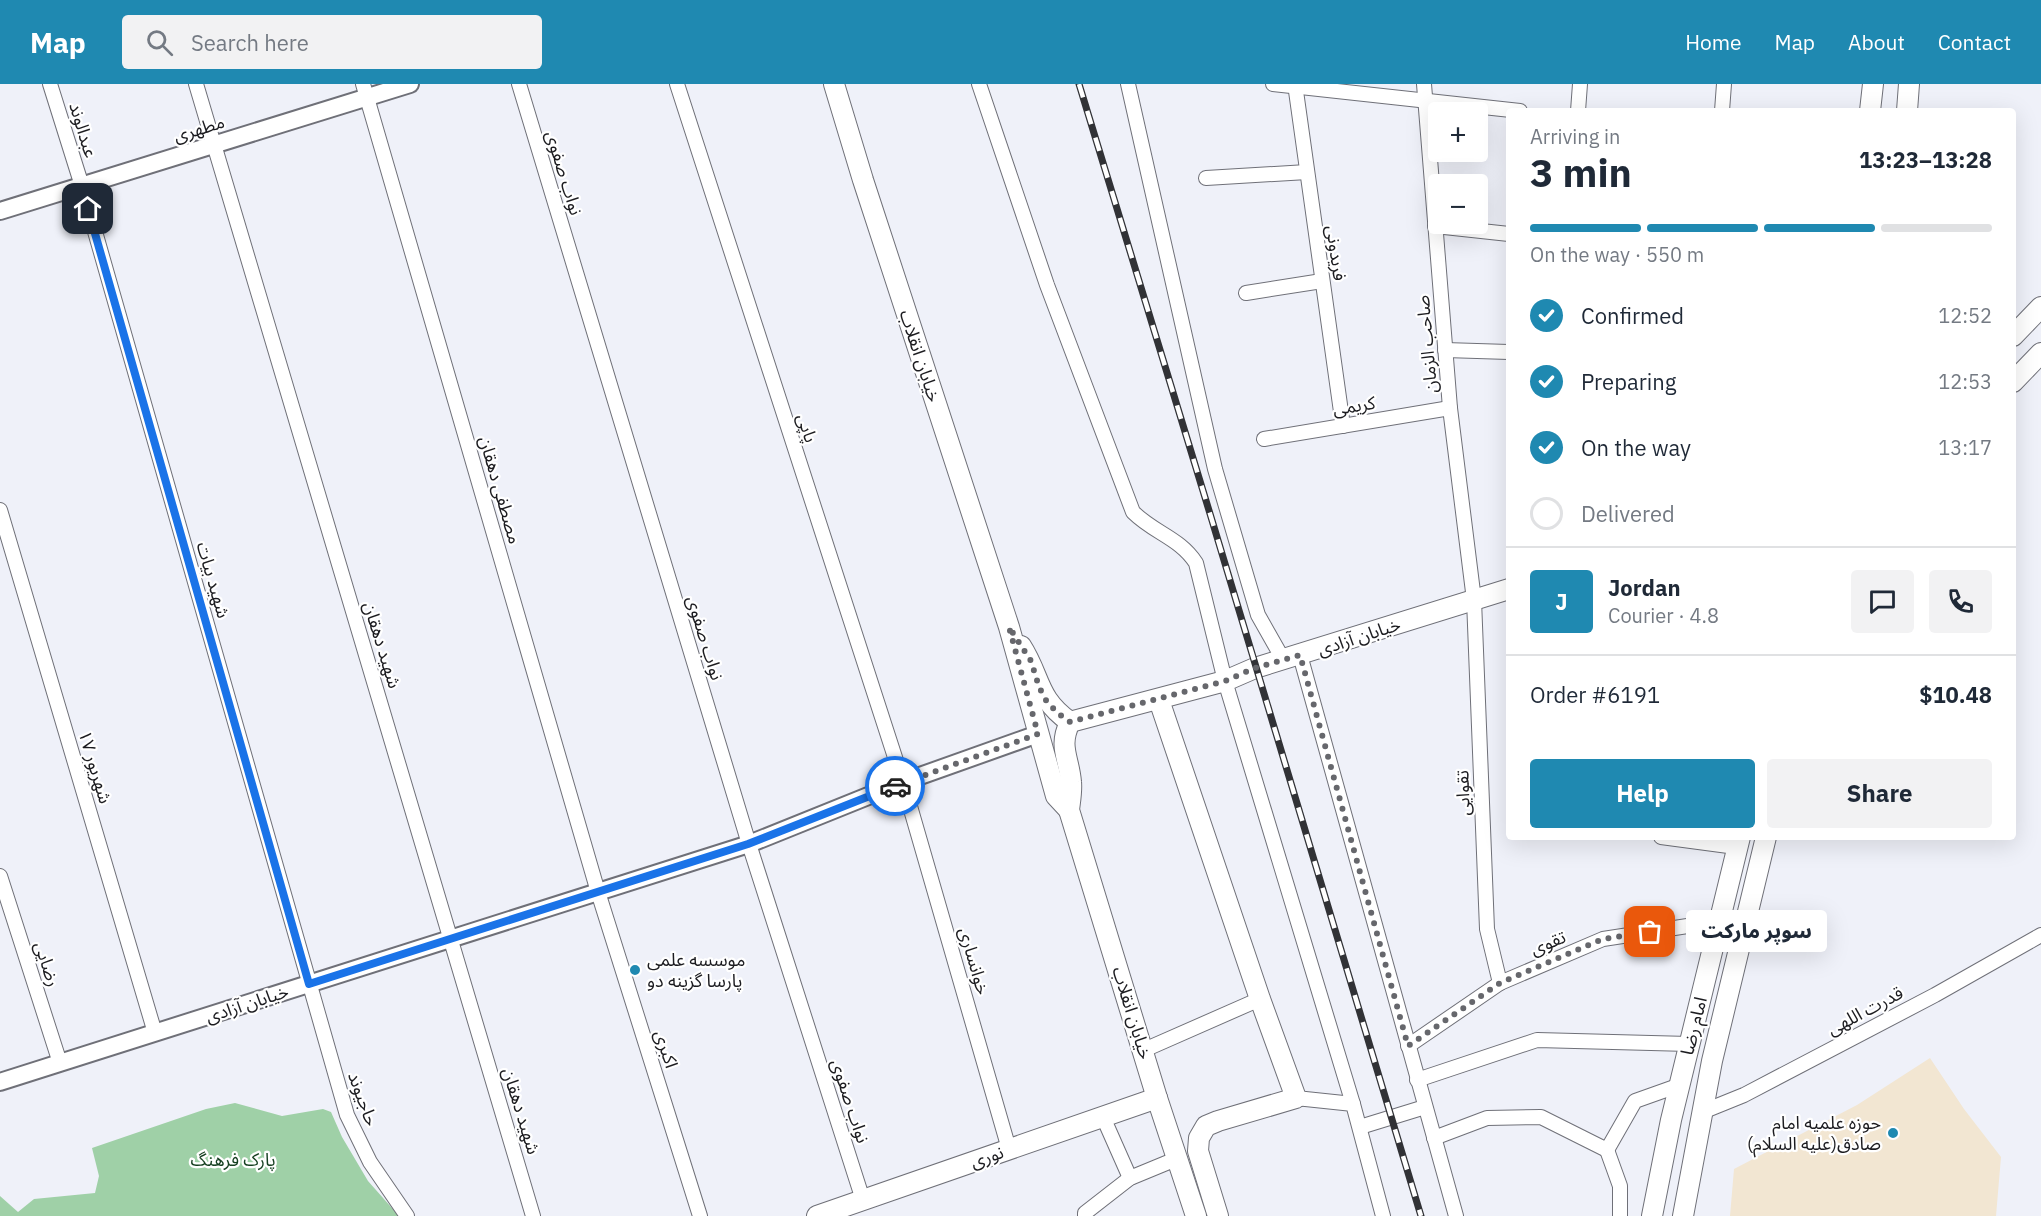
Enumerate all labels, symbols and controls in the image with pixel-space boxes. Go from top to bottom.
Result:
search box [122,15,542,69]
text: Map [30,24,86,61]
icon: search [143,26,176,59]
text: Search here [191,28,309,57]
text: Home [1685,28,1742,56]
text: Map [1775,28,1815,56]
text: About [1848,28,1905,56]
text: Contact [1938,28,2011,56]
street label: عبدالوند [64,99,103,160]
map controls [1428,102,1488,234]
button: + [1428,102,1488,162]
street label: مطهری [171,110,227,147]
text: Arriving in [1530,123,1620,150]
street label: نواب صفوی [541,128,588,218]
text: 13:23–13:28 [1859,145,1992,174]
text: 3 min [1530,147,1632,198]
button: − [1428,174,1488,234]
pin [62,183,113,234]
icon: home [71,192,104,225]
street label: فریدونی [1321,224,1352,282]
text: On the way · 550 m [1530,241,1704,268]
street label: صاحب الزمان [1411,294,1442,394]
icon: check [1530,299,1563,332]
text: Confirmed [1581,301,1684,330]
text: 12:52 [1938,302,1992,329]
street label: خیابان انقلاب [895,307,946,405]
icon: check [1530,365,1563,398]
text: Preparing [1581,367,1676,396]
text: 12:53 [1938,368,1992,395]
street label: کریمی [1331,391,1378,420]
street label: پاپی [792,410,823,445]
icon: check [1530,431,1563,464]
street label: مصطفی دهقان [474,433,527,546]
text: On the way [1581,433,1691,462]
text: 13:17 [1938,434,1992,461]
text: Delivered [1581,499,1675,528]
street label: شهید بیات [192,539,235,621]
button: chat [1851,570,1914,633]
button: phone [1929,570,1992,633]
text: Jordan [1608,573,1681,602]
text: J [1555,587,1568,616]
street label: نواب صفوی [682,593,729,683]
street label: شهید دهقان [358,599,407,691]
text: Courier · 4.8 [1608,602,1719,629]
street label: خیابان آزادی [1314,612,1403,661]
text: Order #6191 [1530,680,1660,709]
text: $10.48 [1919,680,1992,709]
street label: ۱۷ شهریور [73,728,117,806]
courier [865,756,925,816]
button: Help [1530,759,1755,828]
button: Share [1767,759,1992,828]
icon: car [879,770,912,803]
street label: تقوایی [1450,770,1475,816]
pin [1624,906,1675,957]
callout: سوپر مارکت [1686,911,1827,953]
icon: bag [1633,915,1666,948]
text: سوپر مارکت [1701,917,1812,944]
street label: خوانساری [954,924,995,997]
street label: تقوی [1527,925,1569,960]
street label: رضایی [29,938,66,989]
place label: موسسه علمی پارسا گزینه دو [647,948,745,992]
marker: موسسه علمی پارسا گزینه دو [628,963,642,977]
street label: خیابان انقلاب [1107,964,1157,1062]
street label: خیابان آزادی [202,979,291,1028]
street label: قدرت اللهی [1823,981,1907,1040]
street label: امام رضا [1675,994,1715,1058]
street label: اکبری [650,1027,683,1071]
street label: نواب صفوی [826,1056,875,1146]
street label: شهید دهقان [497,1065,546,1157]
street label: حاجیوند [343,1069,384,1129]
place label: حوزه علمیه امام صادق(علیه السلام) [1747,1111,1881,1158]
marker: حوزه علمیه امام صادق(علیه السلام) [1886,1126,1900,1140]
street label: نوری [967,1140,1006,1173]
park label: پارک فرهنگ [190,1148,276,1171]

